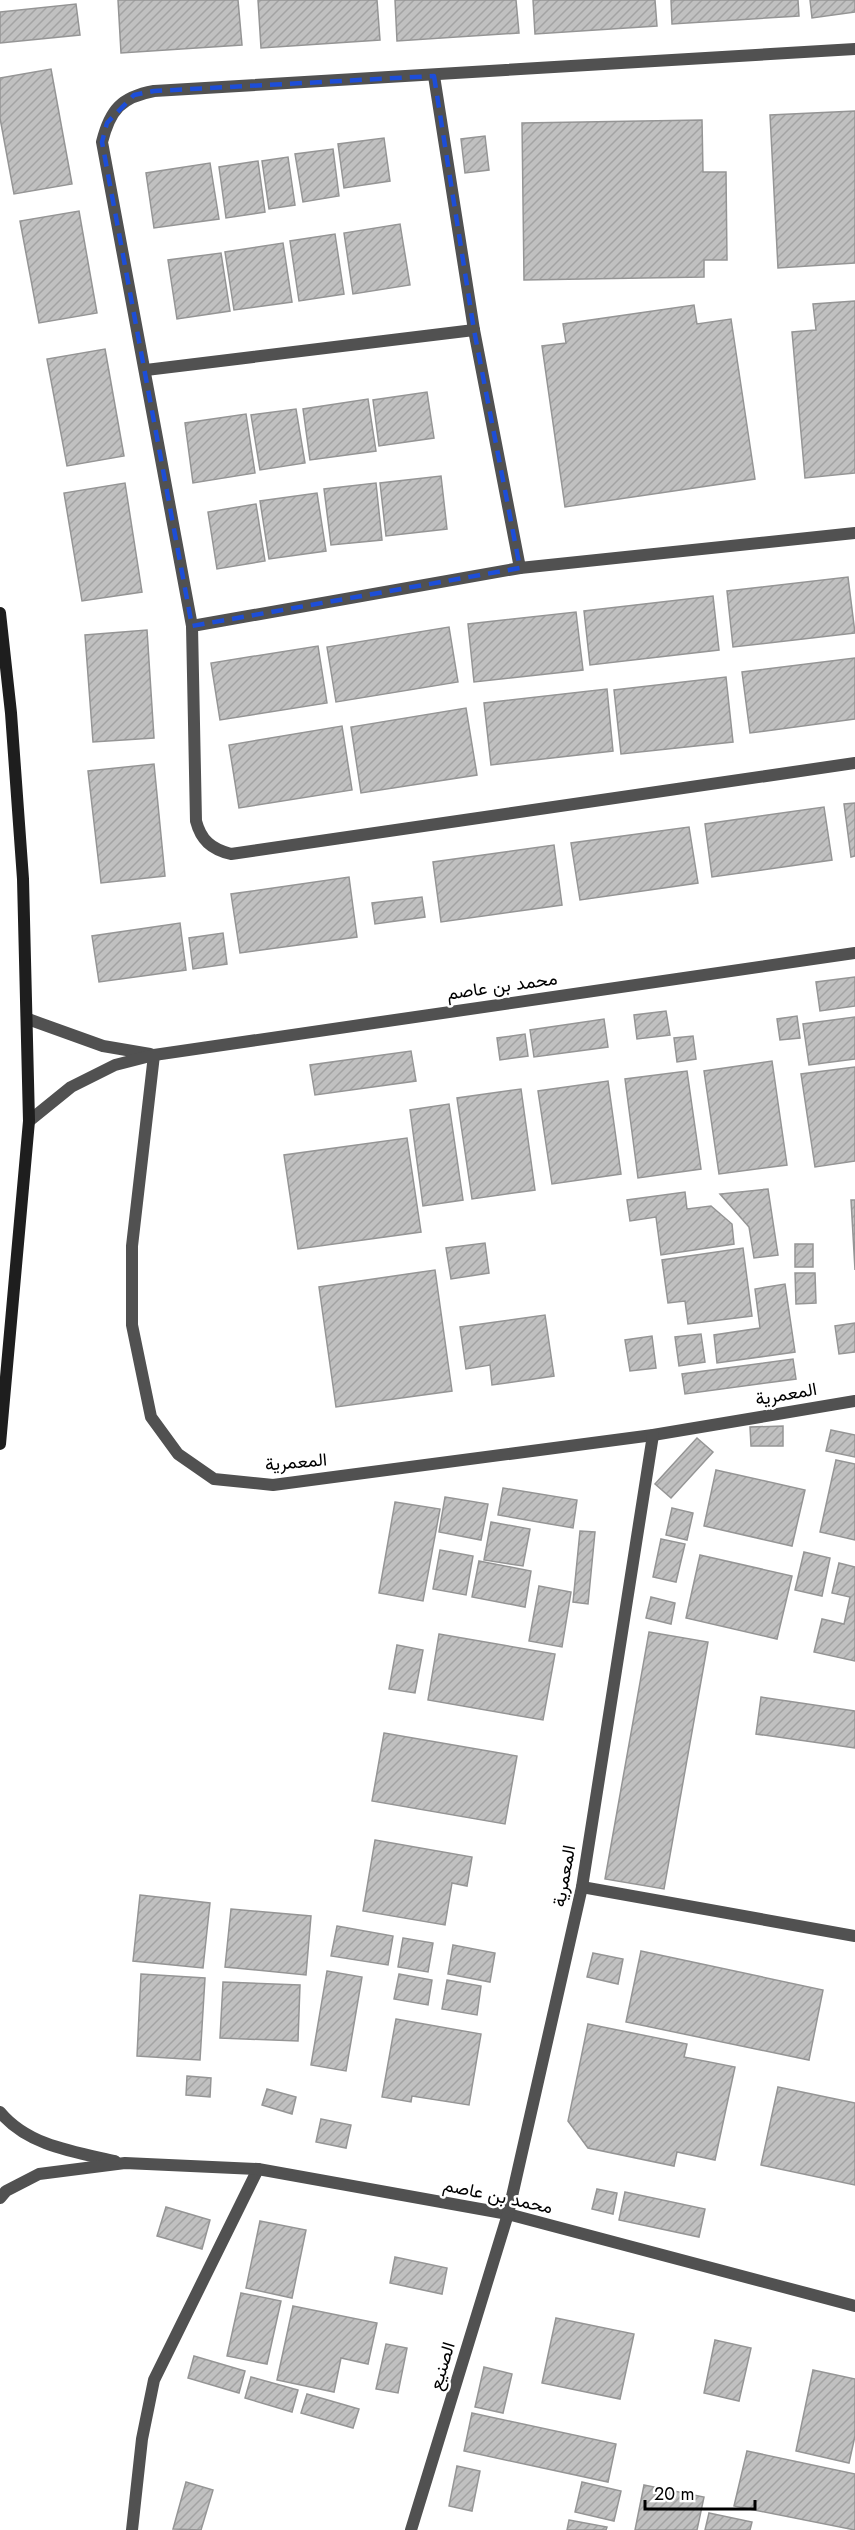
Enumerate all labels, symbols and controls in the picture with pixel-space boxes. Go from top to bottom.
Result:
street label: محمد بن عاصم [445,965,559,1007]
street label: المعمرية [753,1376,819,1412]
street label: المعمرية [264,1446,328,1478]
street label: المعمرية [546,1843,582,1909]
street label: محمد بن عاصم [441,2172,555,2220]
street label: الصنيع [422,2339,462,2393]
scale bar [645,2473,754,2511]
text: 20 m [654,2481,694,2507]

